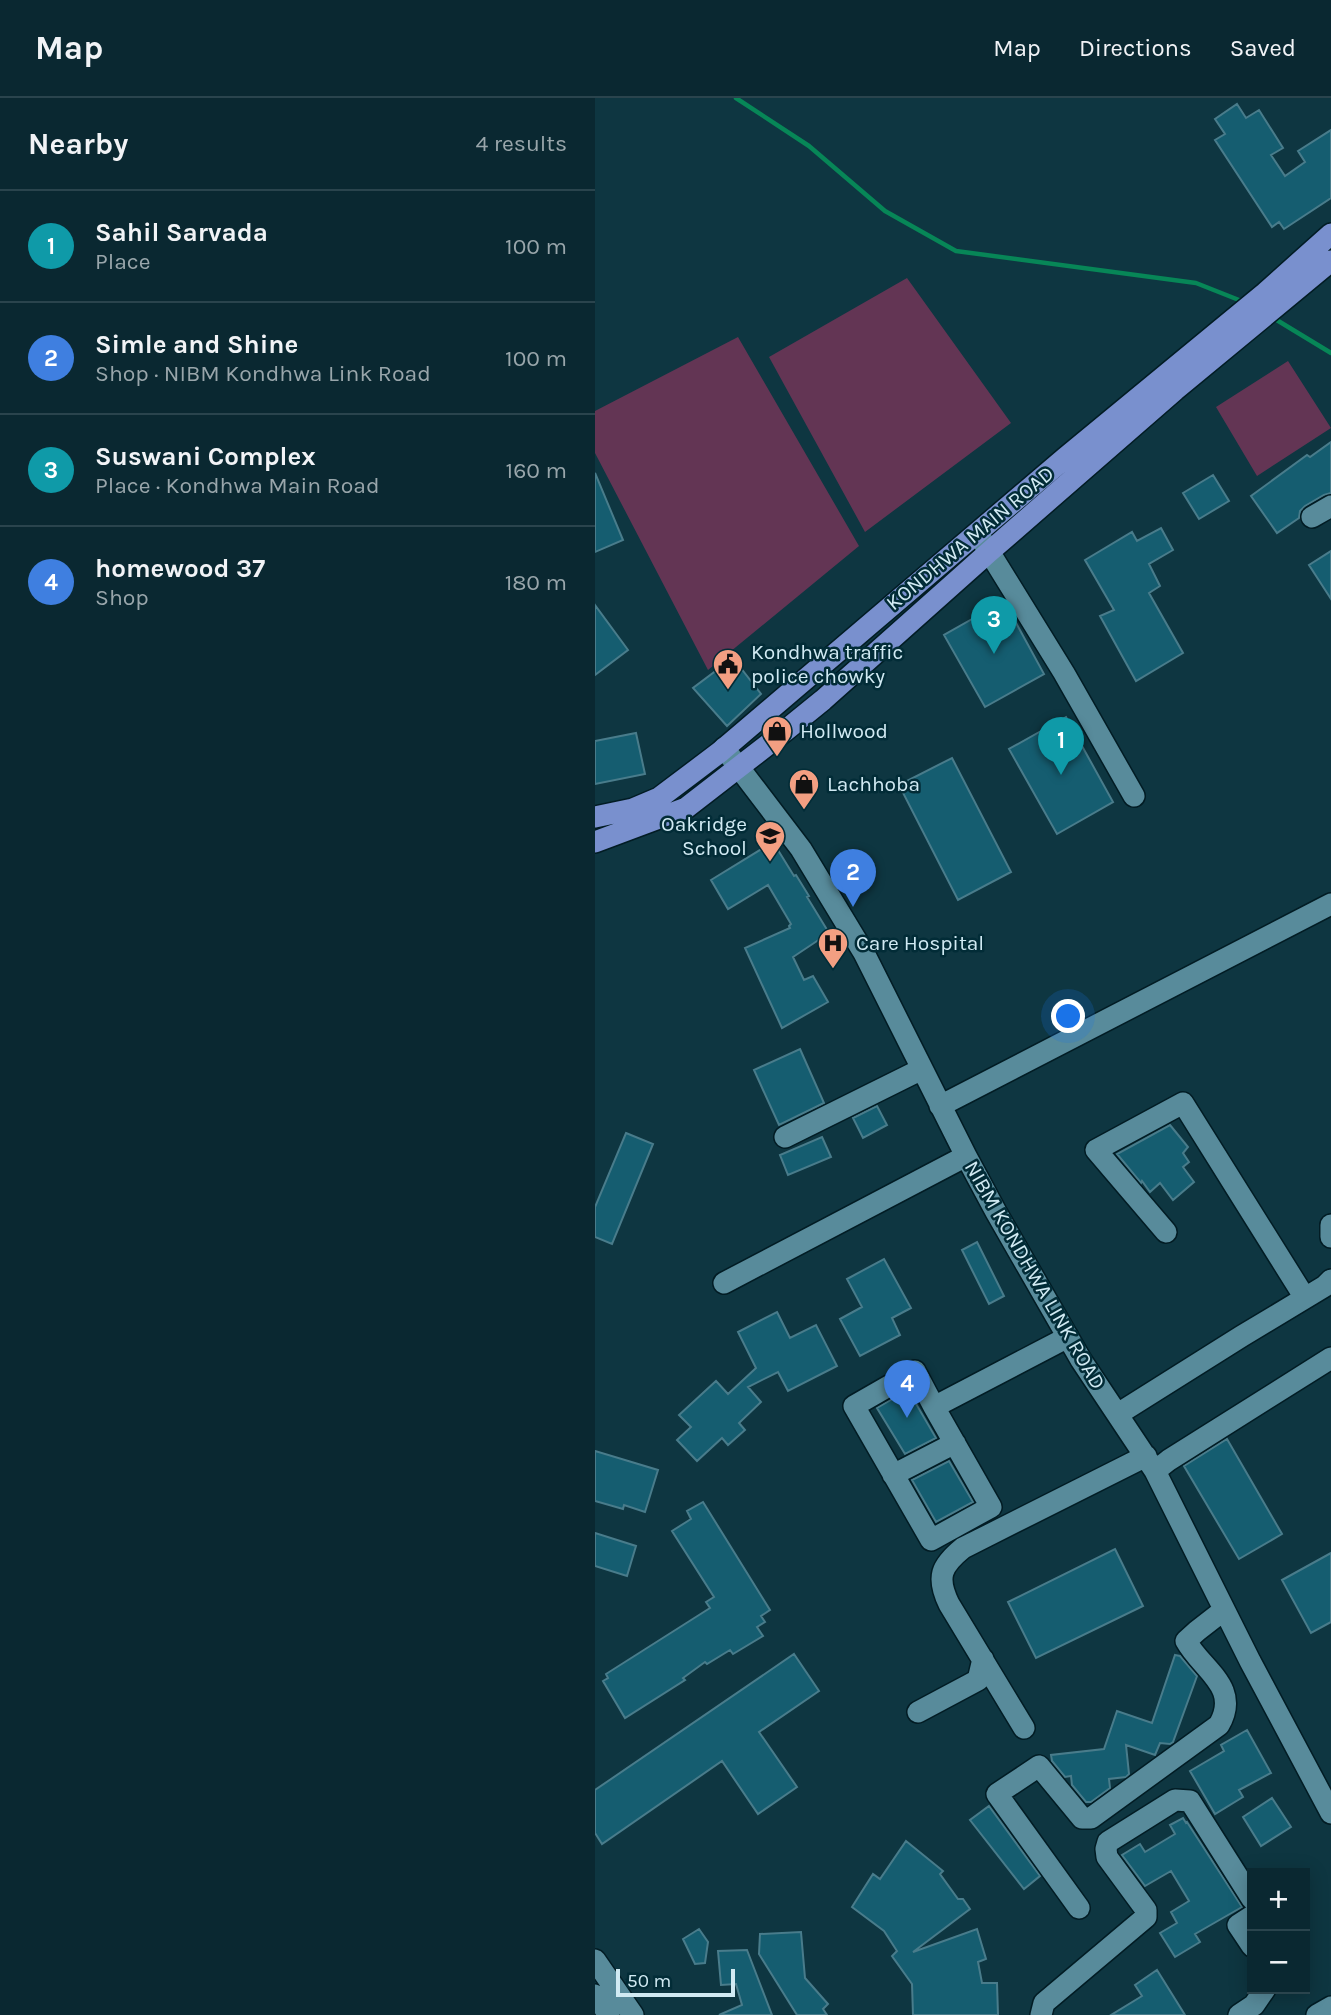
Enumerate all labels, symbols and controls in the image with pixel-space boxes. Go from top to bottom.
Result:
text: Map [35,29,103,67]
text: Map [993,34,1041,62]
text: Directions [1079,34,1192,62]
text: Saved [1230,34,1296,62]
text: Nearby [28,126,128,162]
text: 4 results [475,130,567,157]
text: Sahil Sarvada [95,217,268,248]
text: 1 [47,233,55,260]
text: 100 m [505,233,567,260]
text: Place [95,248,151,275]
text: Simle and Shine [95,329,298,360]
text: 2 [44,345,58,372]
text: 100 m [505,345,567,372]
text: Shop · NIBM Kondhwa Link Road [95,360,431,387]
text: Suswani Complex [95,441,316,472]
text: 3 [44,457,58,484]
text: 160 m [506,457,567,484]
street label: KONDHWA MAIN ROAD [881,461,1059,615]
text: Place · Kondhwa Main Road [95,472,380,499]
text: homewood 37 [95,553,265,584]
text: 4 [44,569,58,596]
text: 180 m [505,569,567,596]
text: Shop [95,584,149,611]
pin: 3 [971,596,1017,654]
place label: Kondhwa traffic police chowky [751,640,903,688]
public building icon: Kondhwa traffic police chowky [711,647,745,691]
shop icon: Hollwood [760,714,794,758]
pin: 1 [1038,717,1084,775]
place label: Hollwood [800,719,888,743]
shop icon: Lachhoba [787,767,821,811]
place label: Lachhoba [827,772,920,796]
place label: Oakridge School [661,812,747,860]
school or university icon: Oakridge School [753,819,787,863]
pin: 2 [830,849,876,907]
hospital icon: Care Hospital [816,926,850,970]
place label: Care Hospital [856,931,984,955]
your location [1051,999,1085,1033]
street label: NIBM KONDHWA LINK ROAD [960,1156,1110,1394]
pin: 4 [884,1360,930,1418]
map controls [1247,1868,1310,1994]
button: + [1247,1868,1310,1931]
button: − [1247,1931,1310,1994]
scale bar [616,1966,735,1998]
text: 50 m [627,1970,671,1992]

